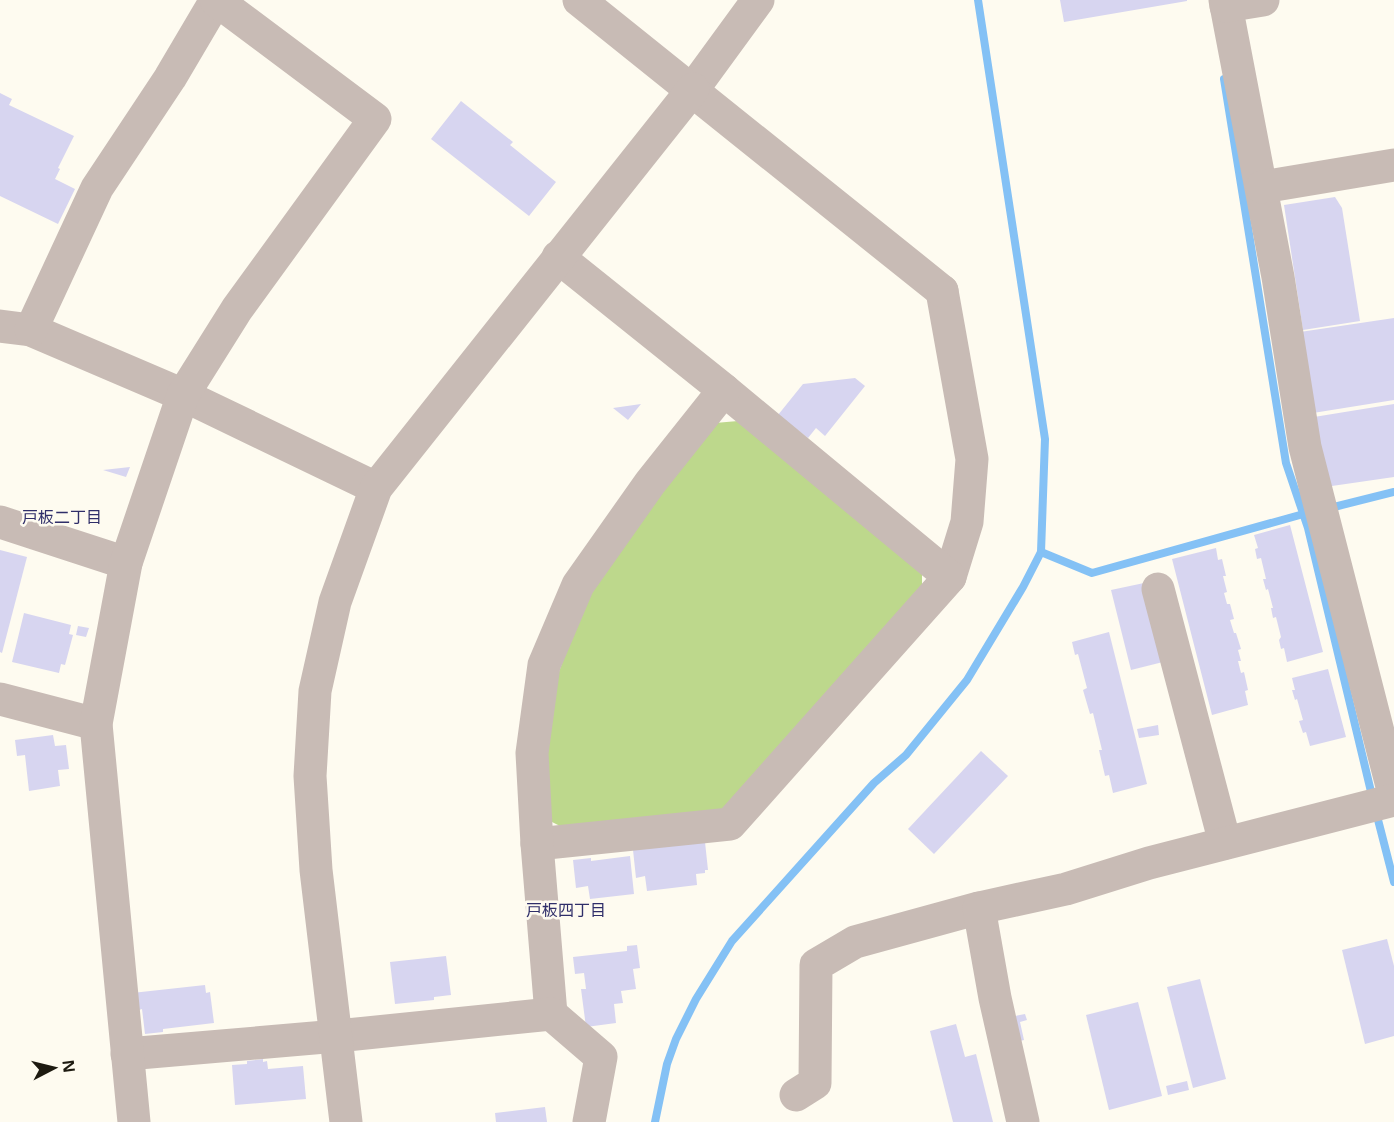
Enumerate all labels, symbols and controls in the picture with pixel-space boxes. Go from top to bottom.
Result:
district label: 戸板二丁目 [22,506,102,528]
district label: 戸板四丁目 [526,899,606,921]
north arrow [24,1038,84,1098]
text: N [57,1058,81,1074]

